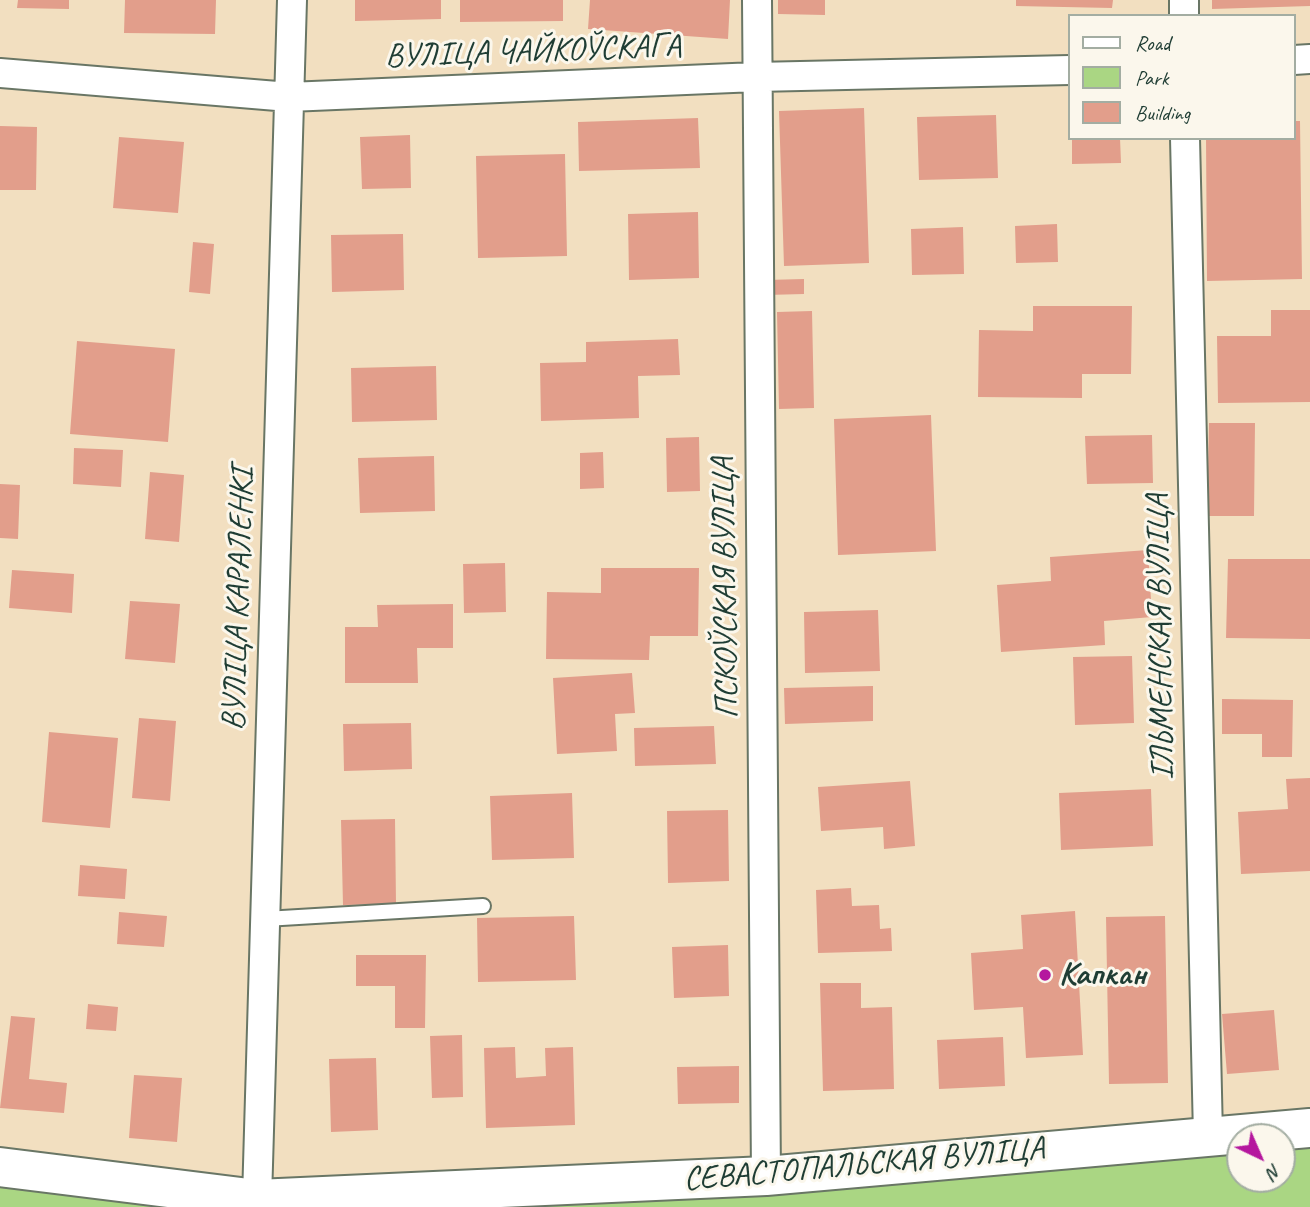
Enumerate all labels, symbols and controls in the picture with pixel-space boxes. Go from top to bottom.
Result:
legend [1068,14,1296,140]
street label: ВУЛІЦА ЧАЙКОЎСКАГА [385,27,681,77]
text: Road [1135,30,1170,56]
text: Park [1135,65,1168,91]
text: Building [1135,100,1190,126]
street label: ПСКОЎСКАЯ ВУЛІЦА [704,457,748,719]
street label: ВУЛІЦА КАРАЛЕНКІ [215,467,263,731]
street label: ІЛЬМЕНСКАЯ ВУЛІЦА [1139,494,1183,780]
place label: Капкан [1059,955,1146,995]
marker: Капкан [1037,967,1053,983]
north arrow [1226,1123,1296,1193]
street label: СЕВАСТОПАЛЬСКАЯ ВУЛІЦА [682,1130,1046,1200]
text: N [1262,1159,1287,1184]

